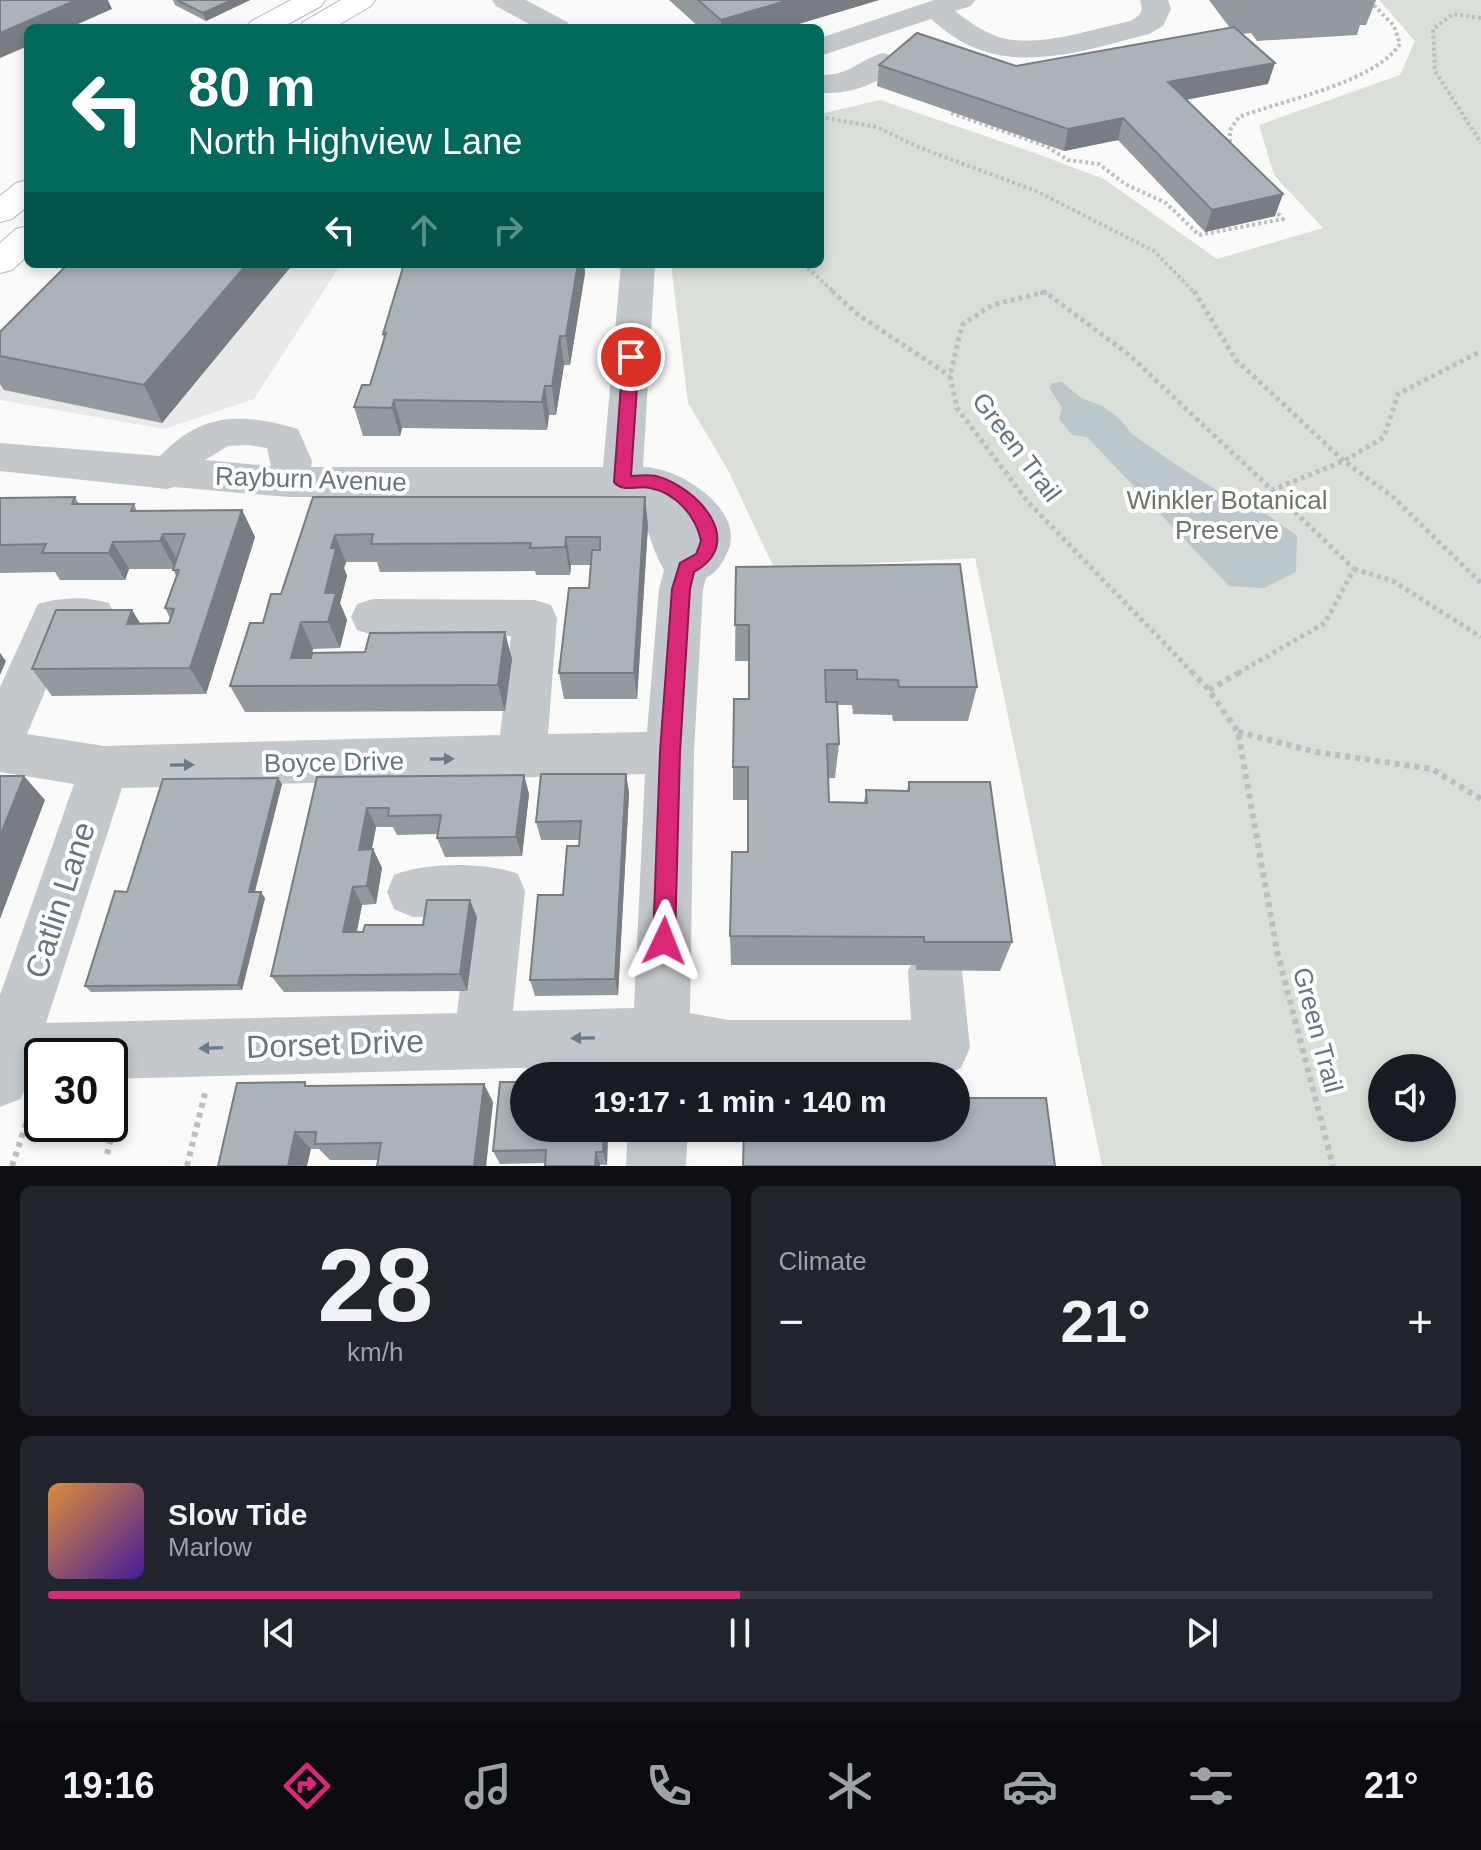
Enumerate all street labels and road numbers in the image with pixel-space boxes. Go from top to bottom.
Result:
street label: Green Trail [966,387,1068,507]
street label: Rayburn Avenue [215,461,407,497]
street label: Boyce Drive [264,746,404,778]
street label: Catlin Lane [18,817,102,983]
street label: Green Trail [1287,964,1349,1096]
street label: Dorset Drive [246,1023,424,1065]

